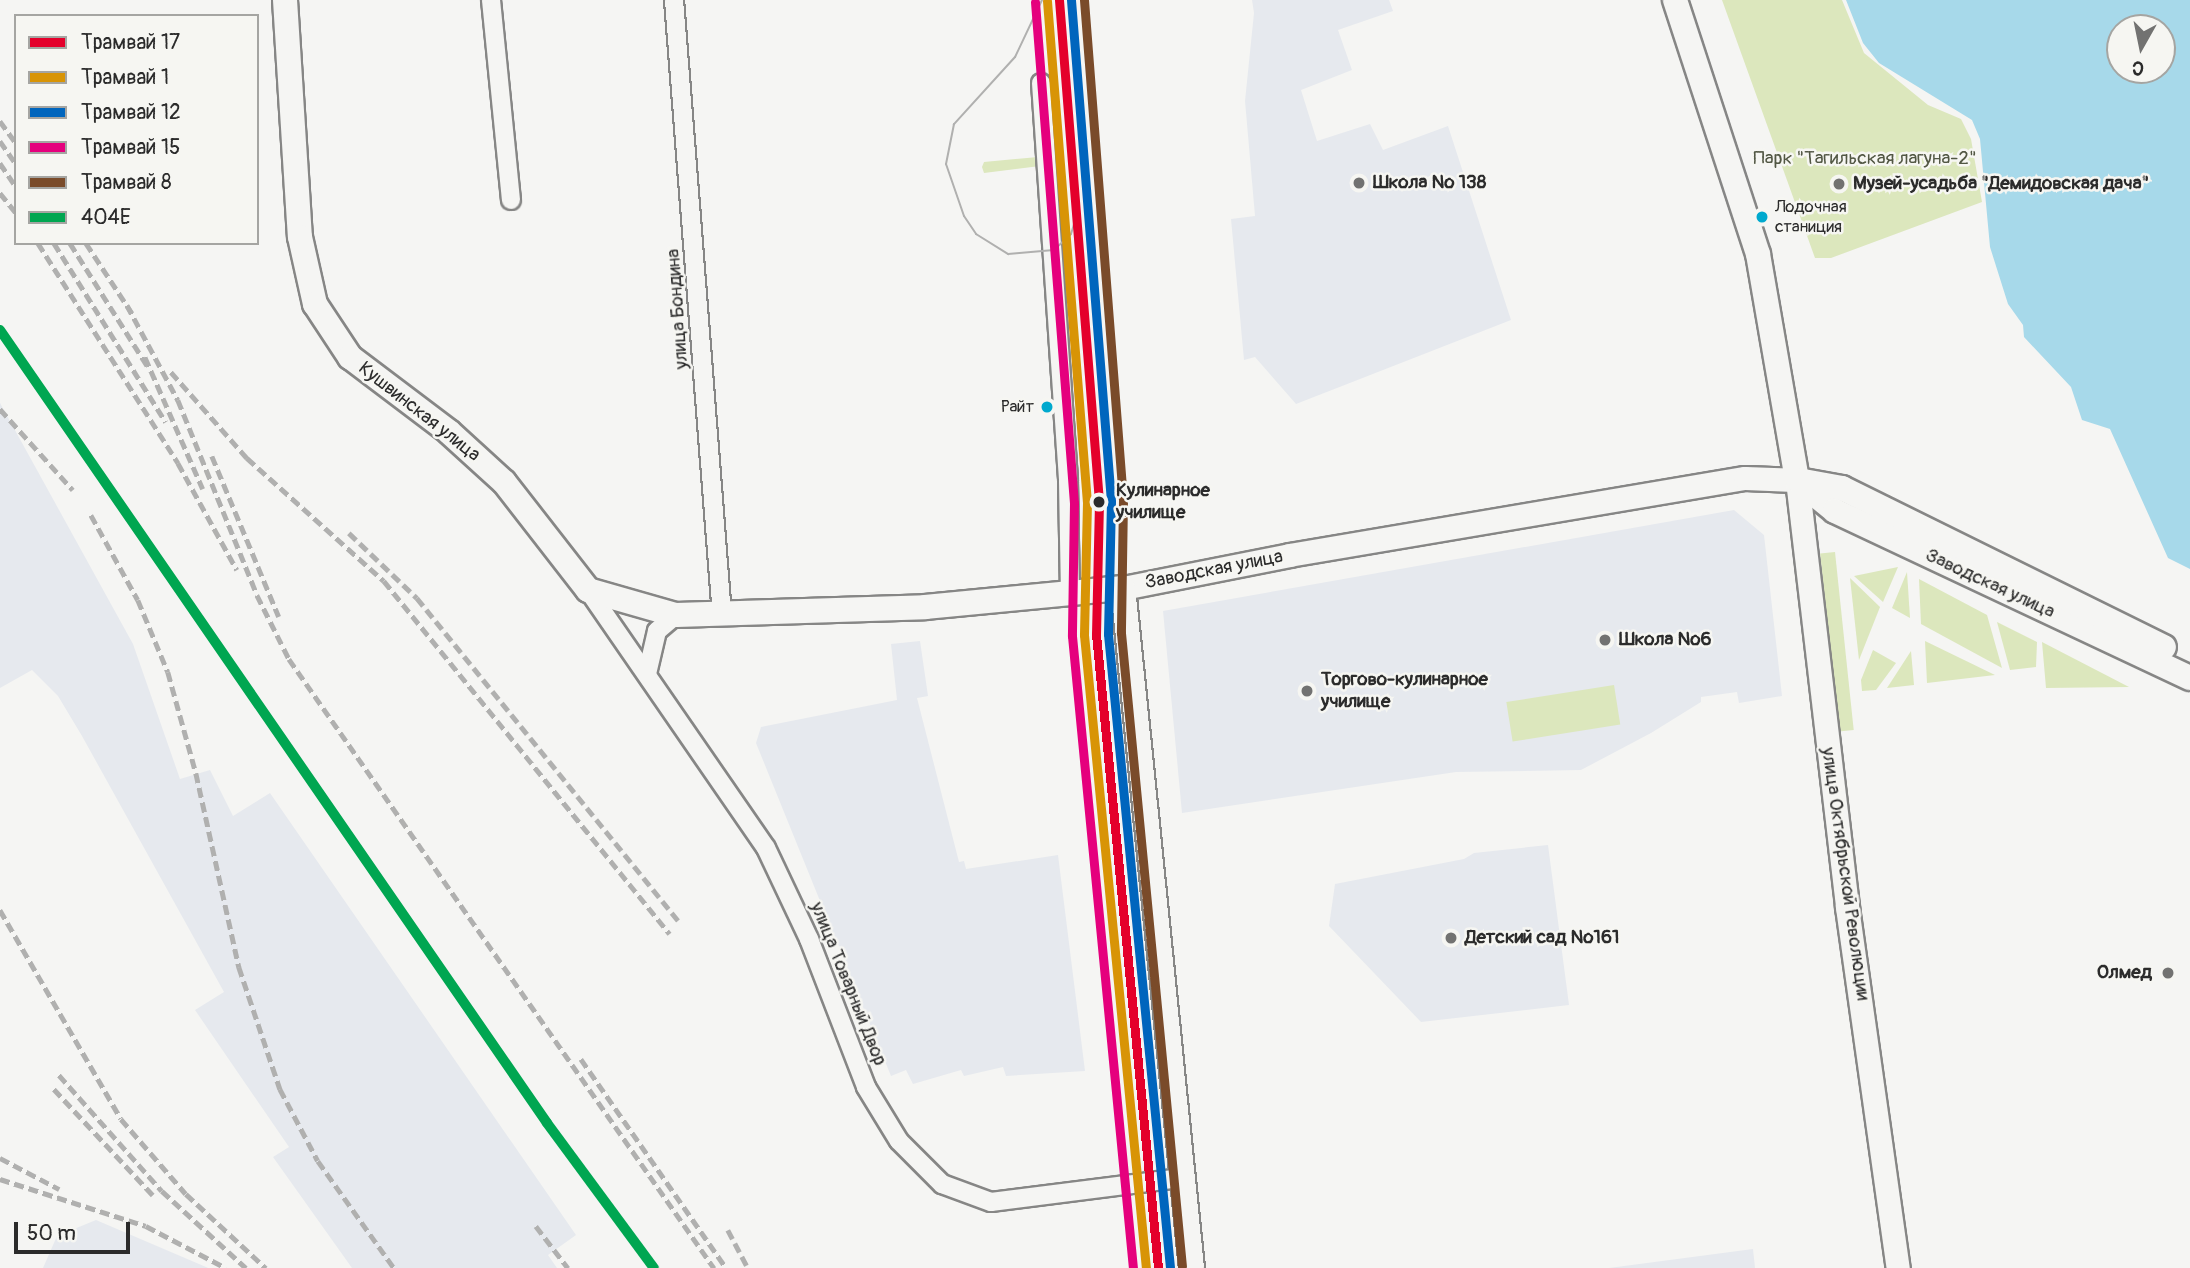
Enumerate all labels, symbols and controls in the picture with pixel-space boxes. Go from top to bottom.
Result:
legend [14,14,259,245]
north arrow [2106,14,2176,84]
text: Трамвай 17 [81,29,180,56]
text: С [2130,55,2146,81]
text: Трамвай 1 [81,64,169,91]
text: Трамвай 12 [81,99,181,126]
text: Трамвай 15 [81,134,181,161]
park label: Парк "Тагильская лагуна-2" [1753,148,1977,170]
text: Трамвай 8 [81,169,172,196]
place label: Школа № 138 [1373,172,1486,194]
place label: Музей-усадьба "Демидовская дача" [1853,173,2149,195]
marker: Школа № 138 [1351,175,1367,191]
marker: Музей-усадьба "Демидовская дача" [1831,176,1847,192]
place label: Лодочная станиция [1775,197,1847,237]
text: 404Е [81,204,131,231]
marker: Лодочная станиция [1755,210,1769,224]
street label: улица Бондина [662,248,694,370]
street label: Кушвинская улица [354,357,484,467]
place label: Райт [1001,397,1034,417]
marker: Райт [1040,400,1054,414]
place label: Кулинарное училище [1116,480,1210,524]
marker: Кулинарное училище [1088,491,1110,513]
street label: Заводская улица [1922,544,2058,624]
street label: Заводская улица [1143,545,1285,595]
place label: Школа №6 [1619,629,1712,651]
marker: Школа №6 [1597,632,1613,648]
place label: Торгово-кулинарное училище [1321,669,1488,713]
marker: Торгово-кулинарное училище [1299,683,1315,699]
street label: улица Октябрьской Революции [1816,746,1874,1002]
street label: улица Товарный Двор [805,899,891,1069]
place label: Детский сад №161 [1465,927,1619,949]
marker: Детский сад №161 [1443,930,1459,946]
place label: Олмед [2097,962,2152,984]
marker: Олмед [2158,963,2178,983]
scale bar [18,1208,133,1252]
text: 50 m [27,1220,76,1247]

